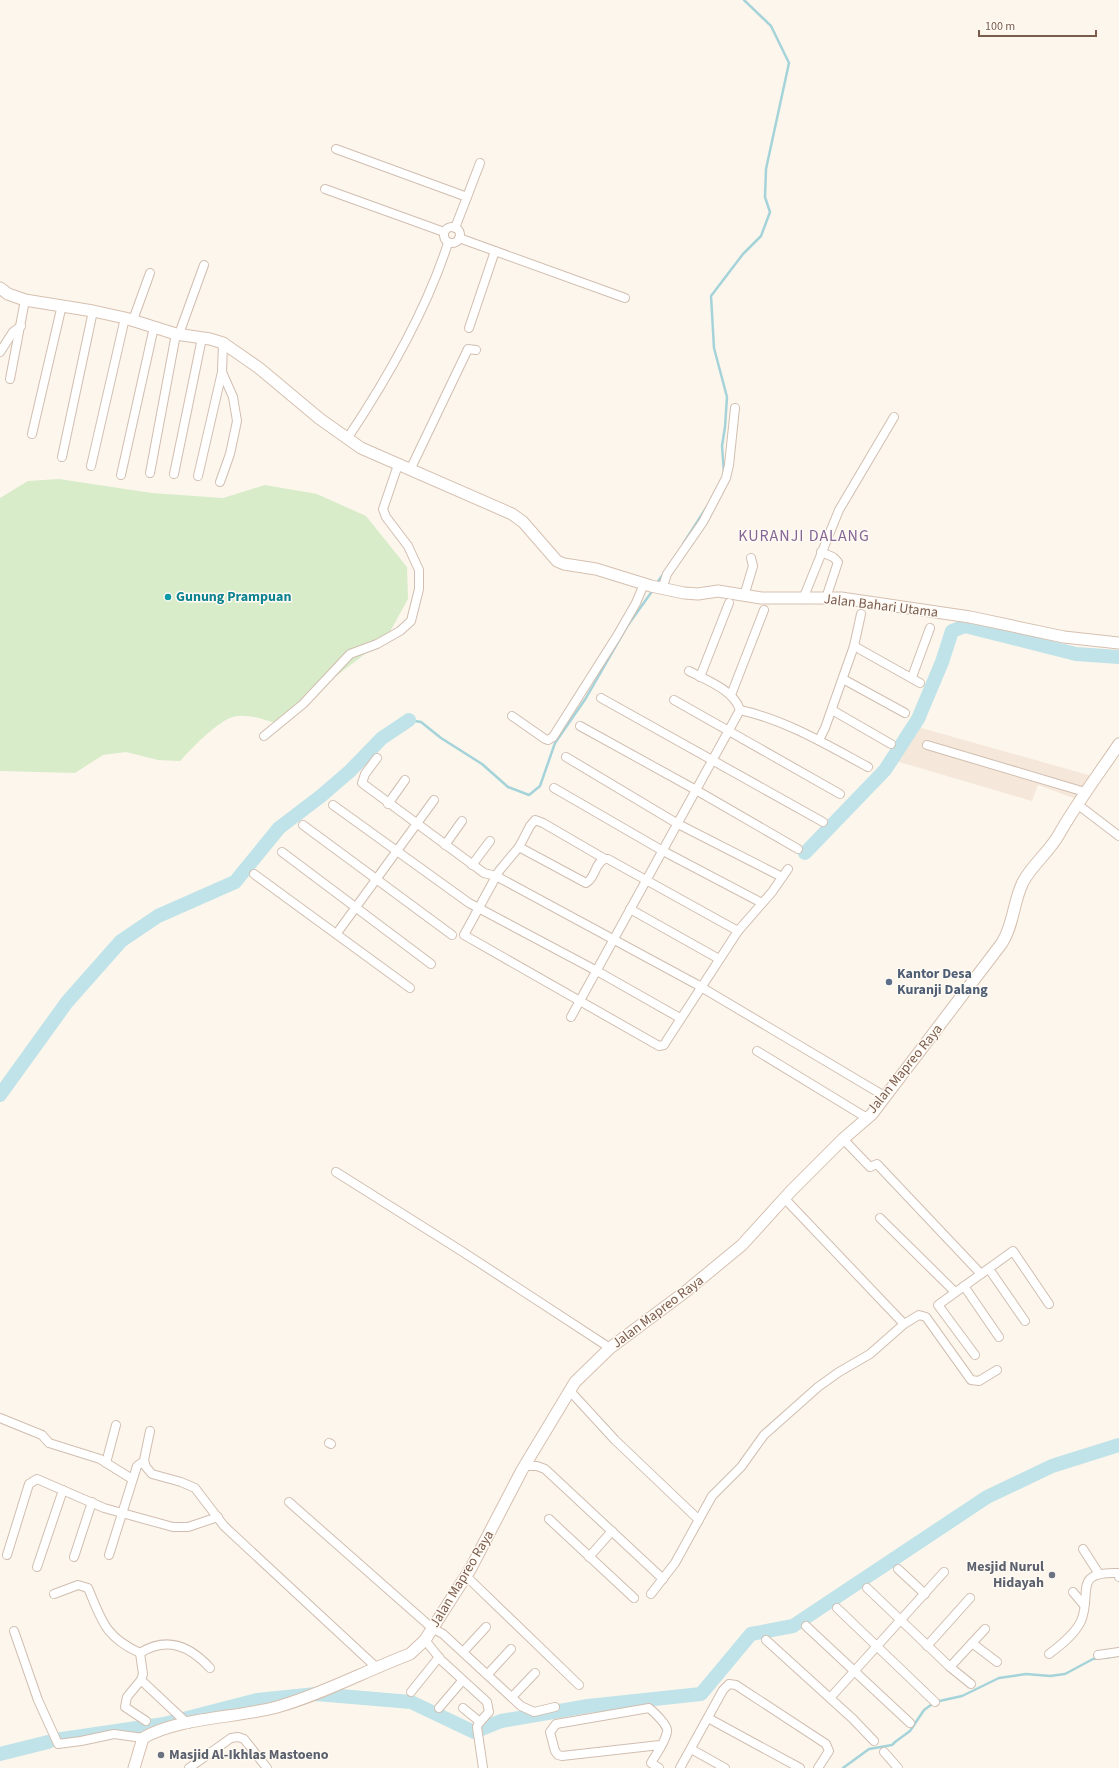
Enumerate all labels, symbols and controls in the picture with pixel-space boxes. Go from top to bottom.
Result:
scale bar [979,12,1096,38]
text: 100 m [985,18,1015,35]
district label: KURANJI DALANG [738,525,870,547]
place label: Gunung Prampuan [176,587,291,607]
street label: Jalan Bahari Utama [823,589,939,623]
marker: Gunung Prampuan [163,592,173,602]
place label: Kantor Desa Kuranji Dalang [897,964,988,1000]
marker: Kantor Desa Kuranji Dalang [884,977,894,987]
street label: Jalan Mapreo Raya [863,1020,947,1118]
street label: Jalan Mapreo Raya [608,1271,708,1353]
street label: Jalan Mapreo Raya [425,1527,499,1631]
place label: Mesjid Nurul Hidayah [967,1557,1044,1593]
marker: Mesjid Nurul Hidayah [1047,1570,1057,1580]
place label: Masjid Al-Ikhlas Mastoeno [169,1745,329,1765]
marker: Masjid Al-Ikhlas Mastoeno [156,1750,166,1760]

